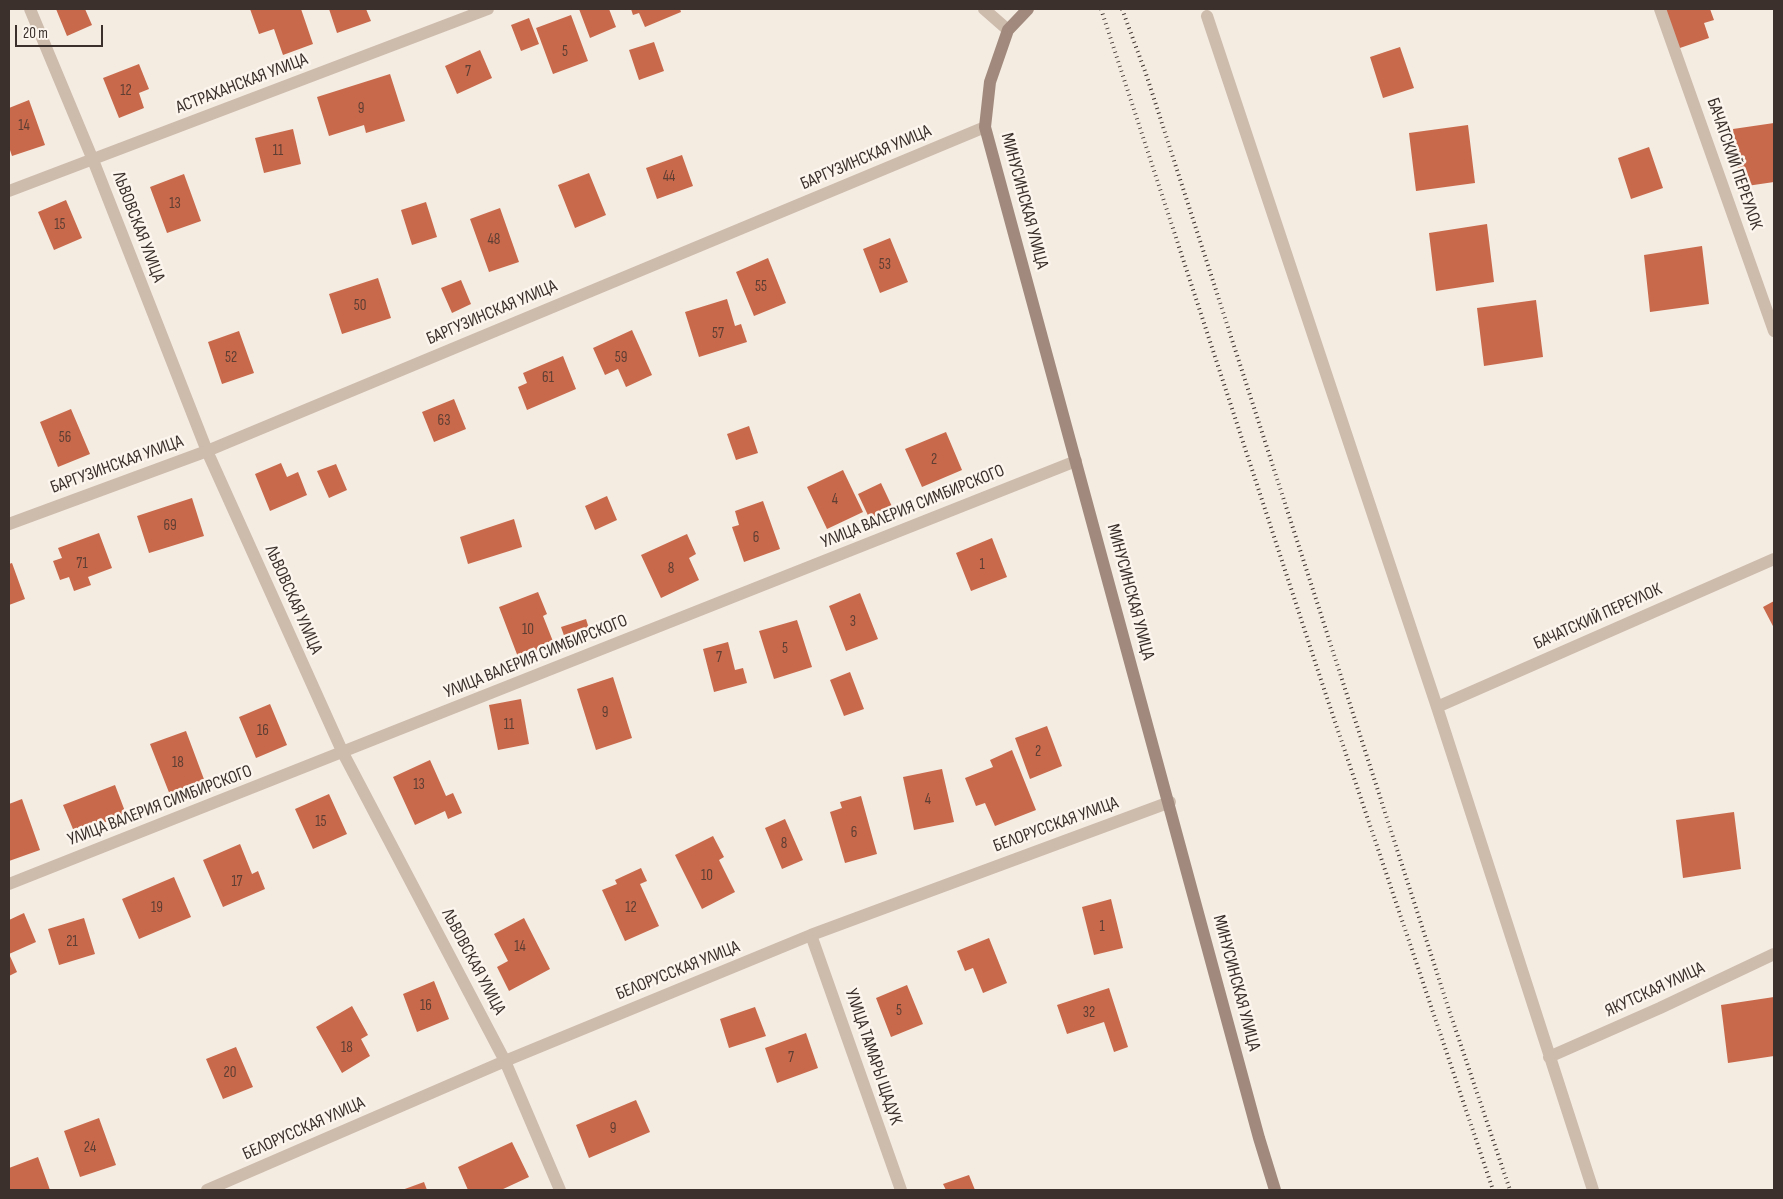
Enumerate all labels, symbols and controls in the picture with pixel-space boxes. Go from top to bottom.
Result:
scale bar [18,15,105,47]
text: 20 m [23,24,48,43]
house number: 5 [562,43,568,61]
street label: АСТРАХАНСКАЯ УЛИЦА [173,49,311,119]
house number: 7 [465,63,471,81]
house number: 12 [120,82,132,100]
street label: БАЧАТСКИЙ ПЕРЕУЛОК [1701,95,1767,233]
house number: 9 [358,100,364,118]
house number: 14 [18,117,30,135]
street label: БАРГУЗИНСКАЯ УЛИЦА [798,121,934,195]
street label: МИНУСИНСКАЯ УЛИЦА [995,131,1053,271]
house number: 11 [273,142,283,160]
house number: 44 [663,168,675,186]
street label: ЛЬВОВСКАЯ УЛИЦА [107,169,169,285]
house number: 13 [169,195,181,213]
house number: 15 [54,216,66,234]
house number: 48 [488,231,500,249]
house number: 53 [879,256,891,274]
street label: БАРГУЗИНСКАЯ УЛИЦА [424,276,560,350]
house number: 55 [755,278,767,296]
house number: 50 [354,297,366,315]
house number: 57 [712,325,724,343]
house number: 52 [225,349,237,367]
house number: 59 [615,349,627,367]
house number: 61 [542,369,554,387]
house number: 63 [438,412,450,430]
house number: 56 [59,429,71,447]
street label: БАРГУЗИНСКАЯ УЛИЦА [48,431,186,499]
house number: 2 [931,451,937,469]
street label: УЛИЦА ВАЛЕРИЯ СИМБИРСКОГО [818,460,1008,554]
house number: 4 [832,491,838,509]
house number: 69 [163,517,177,535]
street label: МИНУСИНСКАЯ УЛИЦА [1101,522,1159,662]
house number: 6 [753,529,759,547]
street label: ЛЬВОВСКАЯ УЛИЦА [259,542,327,658]
house number: 71 [76,555,88,573]
house number: 1 [979,556,985,574]
house number: 8 [668,560,674,578]
street label: БАЧАТСКИЙ ПЕРЕУЛОК [1531,579,1665,655]
street label: УЛИЦА ВАЛЕРИЯ СИМБИРСКОГО [441,610,631,704]
house number: 3 [850,613,856,631]
house number: 10 [522,621,534,639]
house number: 5 [782,640,788,658]
house number: 7 [716,649,722,667]
house number: 9 [602,704,608,722]
house number: 11 [504,716,514,734]
house number: 16 [257,722,269,740]
house number: 2 [1035,743,1041,761]
house number: 18 [172,754,184,772]
street label: УЛИЦА ВАЛЕРИЯ СИМБИРСКОГО [65,761,255,851]
house number: 13 [413,776,425,794]
house number: 4 [925,791,931,809]
street label: БЕЛОРУССКАЯ УЛИЦА [991,792,1121,858]
house number: 15 [315,813,327,831]
house number: 6 [851,824,857,842]
house number: 8 [781,835,787,853]
house number: 10 [701,867,713,885]
house number: 17 [231,873,243,891]
house number: 19 [151,899,163,917]
house number: 12 [625,899,637,917]
street label: ЛЬВОВСКАЯ УЛИЦА [436,905,510,1019]
street label: МИНУСИНСКАЯ УЛИЦА [1207,913,1265,1053]
house number: 1 [1099,918,1105,936]
house number: 21 [66,933,78,951]
street label: БЕЛОРУССКАЯ УЛИЦА [613,936,743,1006]
house number: 14 [514,938,526,956]
street label: ЯКУТСКАЯ УЛИЦА [1602,958,1708,1022]
street label: УЛИЦА ТАМАРЫ ЩАДУК [840,986,906,1128]
house number: 16 [420,997,432,1015]
house number: 5 [896,1002,902,1020]
house number: 32 [1083,1004,1095,1022]
house number: 18 [341,1039,353,1057]
house number: 7 [788,1049,794,1067]
house number: 20 [224,1064,236,1082]
street label: БЕЛОРУССКАЯ УЛИЦА [240,1092,368,1166]
house number: 9 [610,1120,616,1138]
house number: 24 [84,1139,96,1157]

